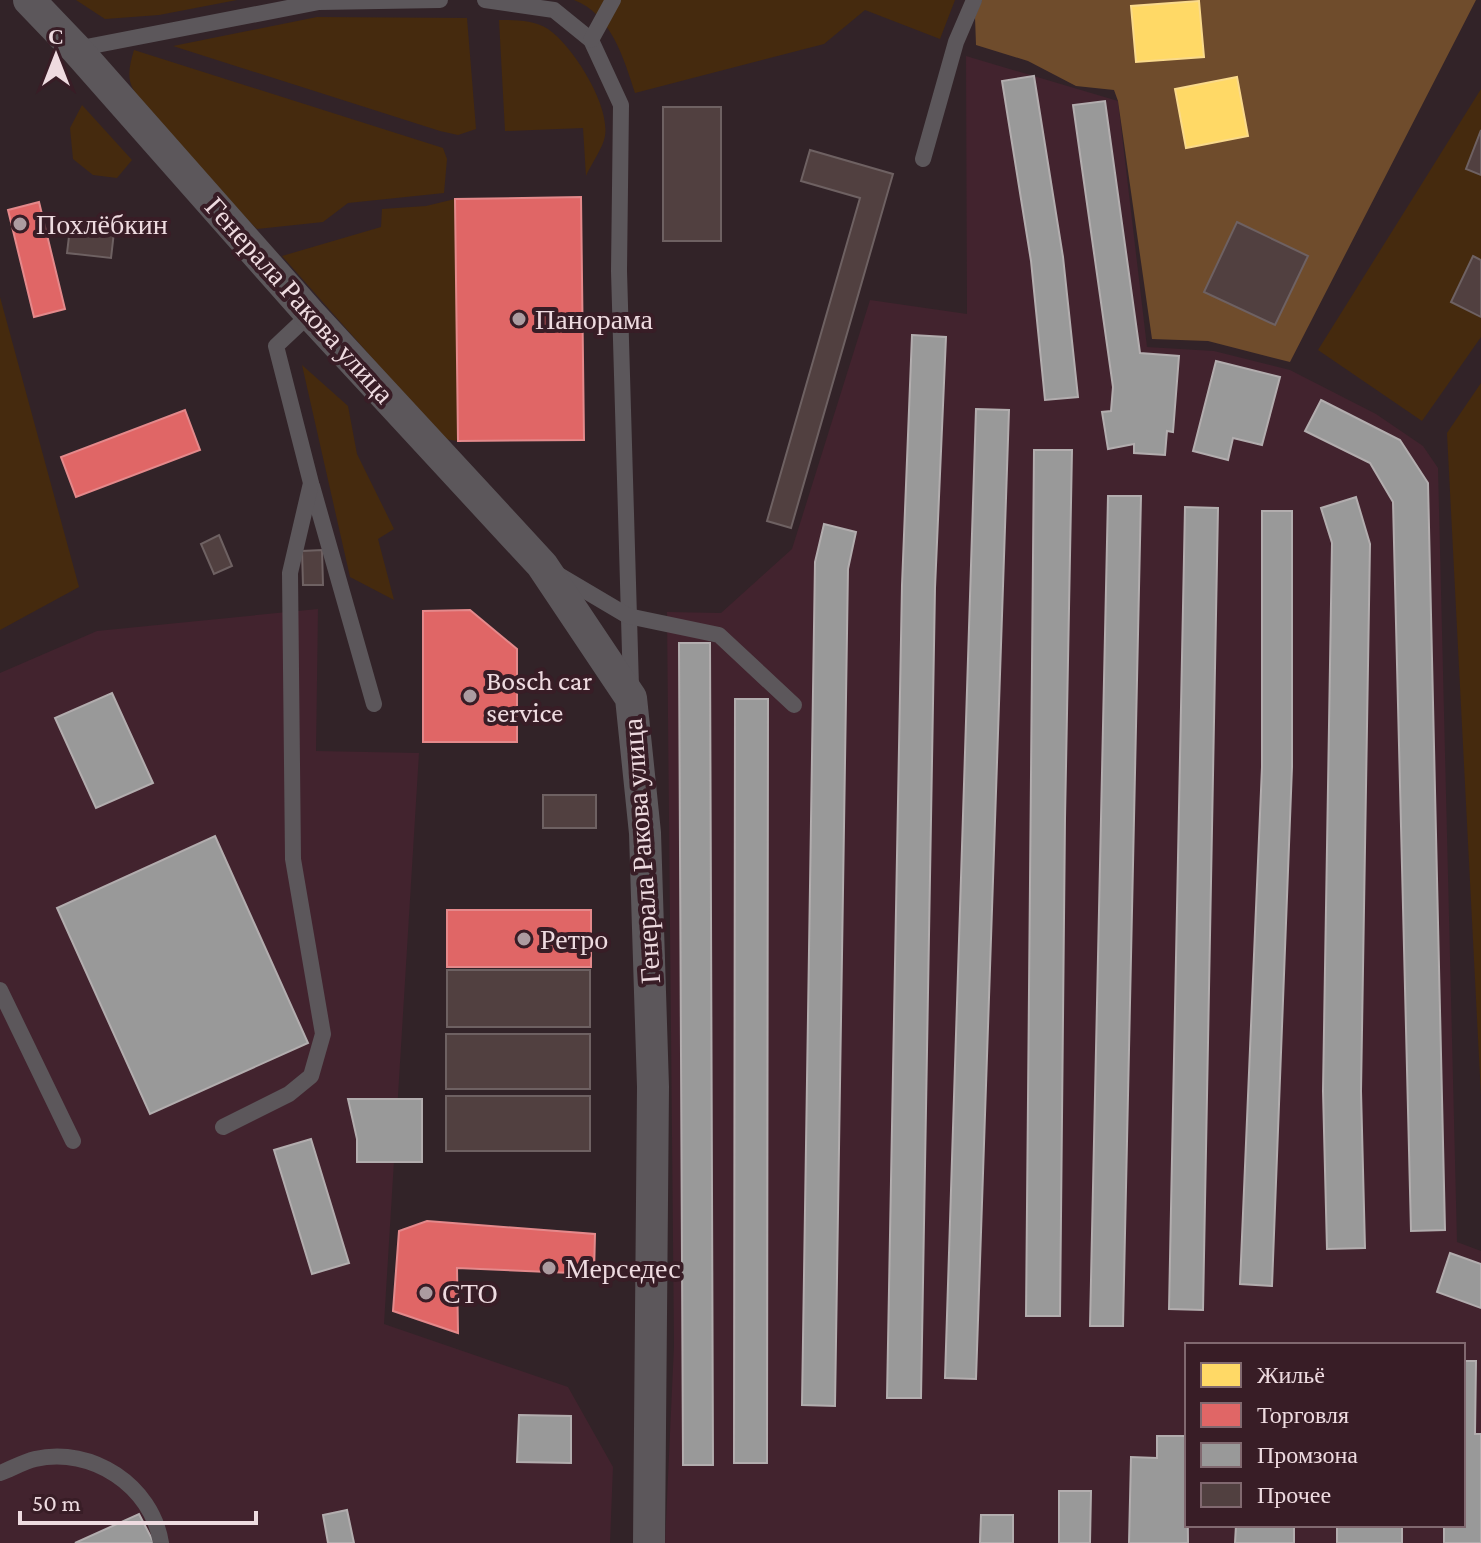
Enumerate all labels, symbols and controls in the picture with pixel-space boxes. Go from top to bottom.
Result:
north arrow [16,16,96,96]
text: С [48,24,64,49]
street label: Генерала Ракова улица [199,191,401,410]
place label: Похлёбкин [36,209,168,240]
marker: Похлёбкин [11,215,29,233]
place label: Панорама [535,304,654,335]
marker: Панорама [510,310,528,328]
place label: Bosch car service [486,665,593,728]
marker: Bosch car service [461,687,479,705]
street label: Генерала Ракова улица [617,717,666,985]
place label: Ретро [540,924,608,955]
marker: Ретро [515,930,533,948]
place label: Мерседес [565,1253,681,1284]
marker: Мерседес [540,1259,558,1277]
place label: СТО [442,1278,498,1309]
marker: СТО [417,1284,435,1302]
legend [1185,1343,1465,1527]
text: Жильё [1257,1361,1325,1388]
text: Торговля [1257,1401,1349,1428]
text: Промзона [1257,1441,1358,1468]
scale bar [20,1475,256,1525]
text: Прочее [1257,1481,1331,1508]
text: 50 m [32,1489,81,1516]

